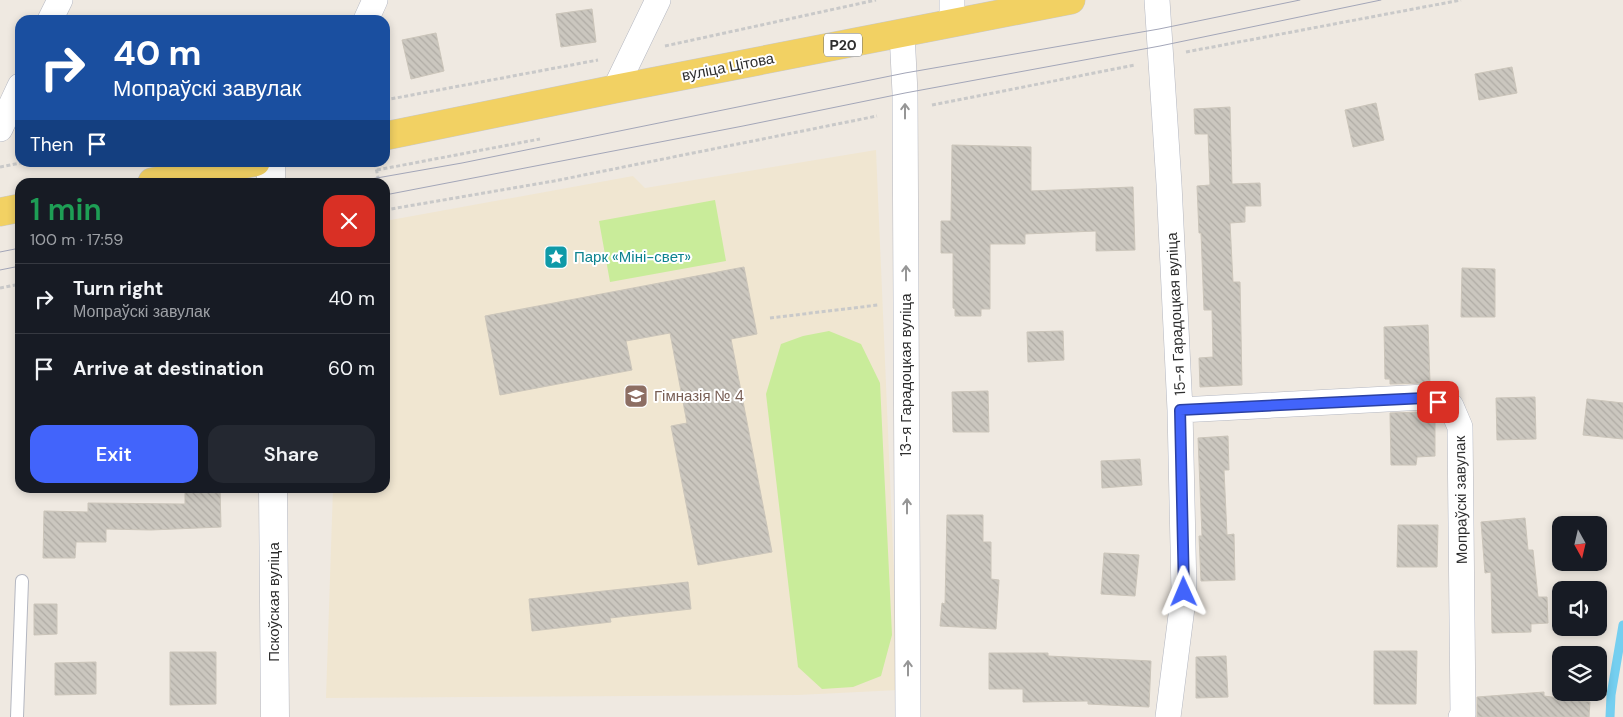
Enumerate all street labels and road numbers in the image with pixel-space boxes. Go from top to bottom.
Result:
road number: Р20 [824,34,862,56]
street label: вуліца Цітова [680,48,776,86]
street label: 15-я Гарадоцкая вуліца [1162,231,1190,396]
street label: 13-я Гарадоцкая вуліца [896,293,916,456]
street label: Мопраўскі завулак [1450,435,1472,564]
street label: Пскоўская вуліца [264,542,284,662]

